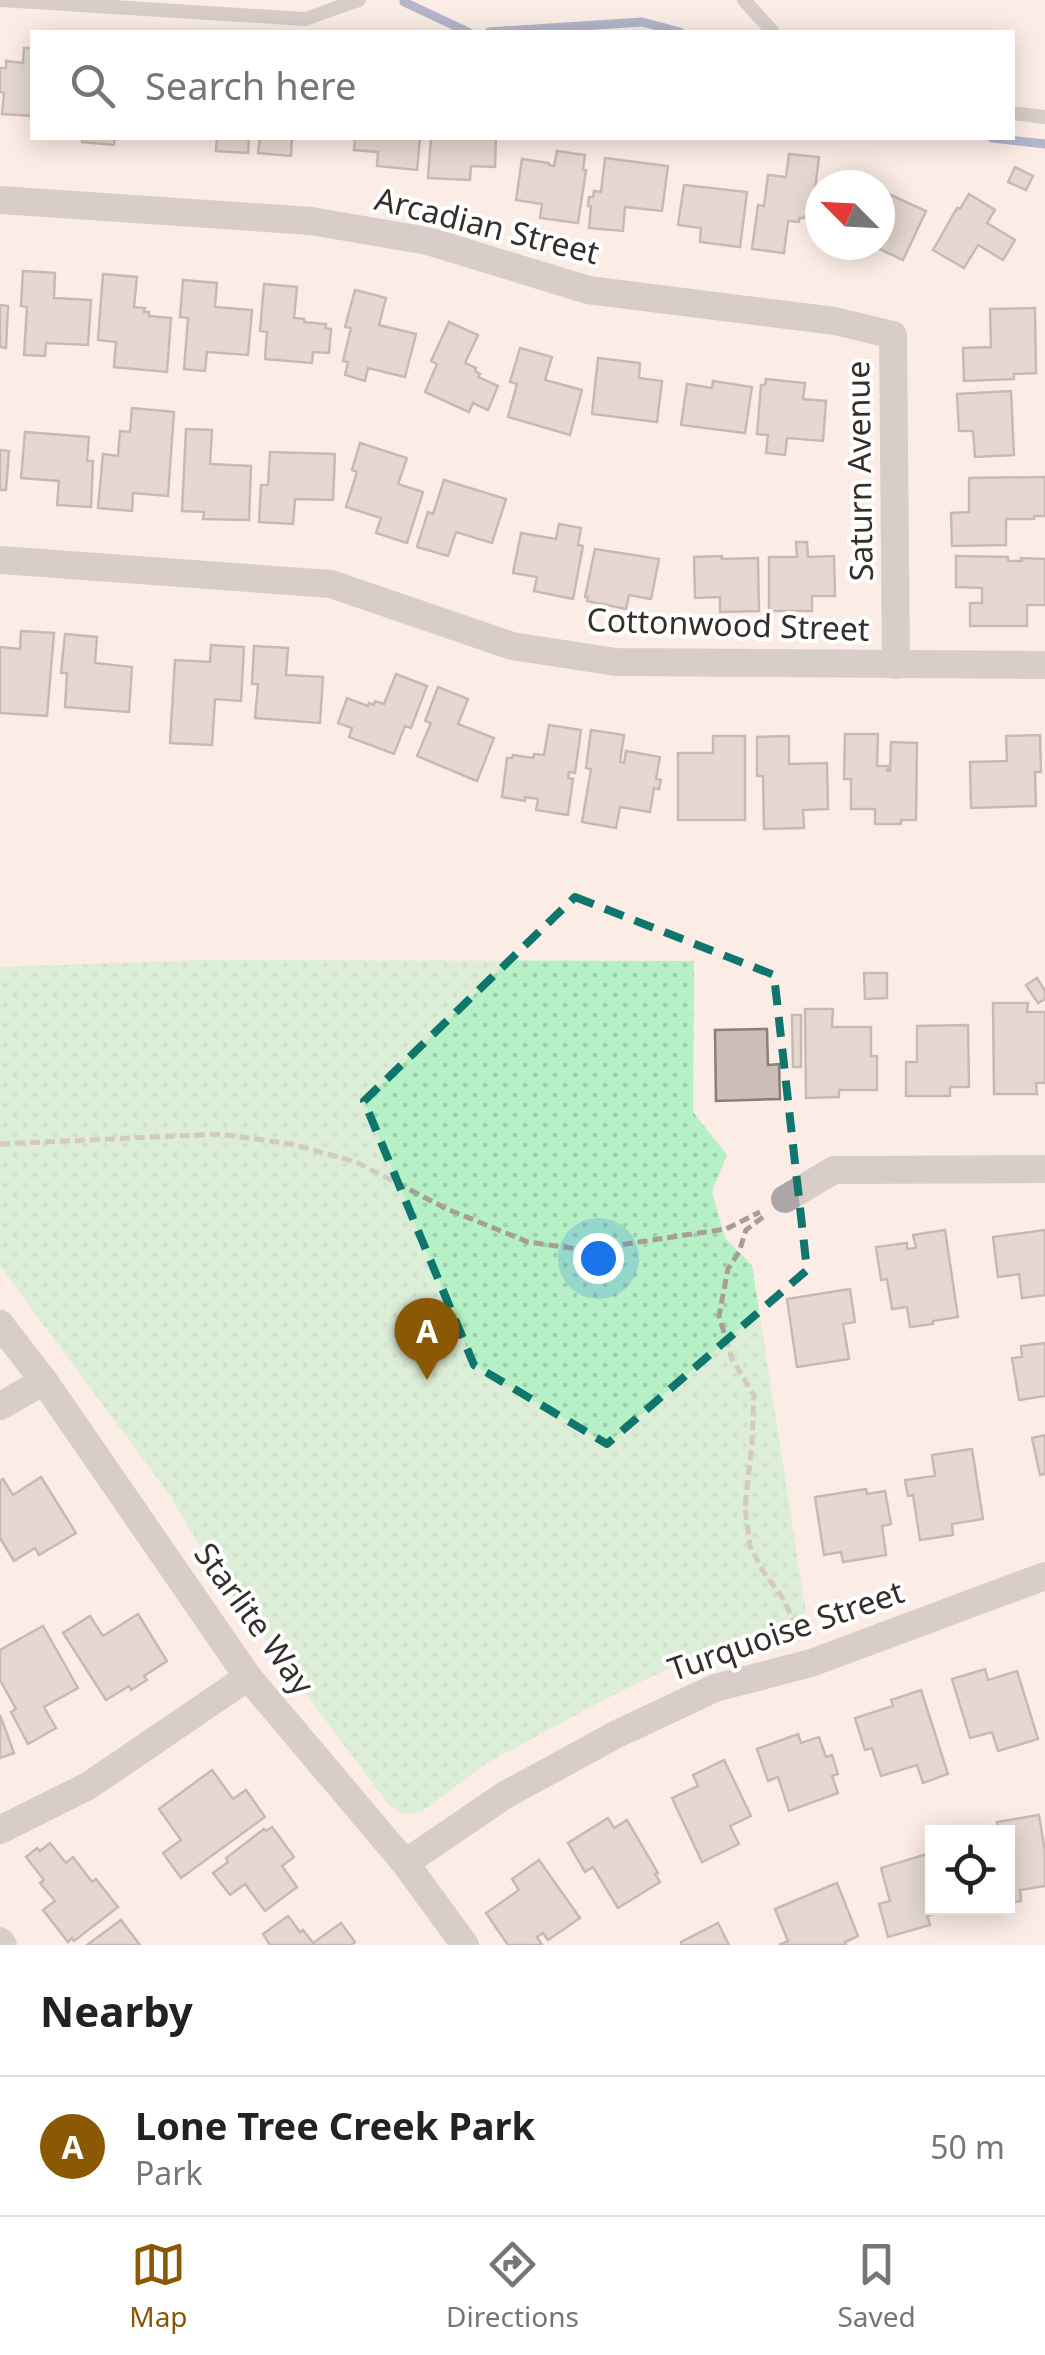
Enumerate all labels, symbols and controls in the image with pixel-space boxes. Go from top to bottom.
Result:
search box [30,30,1015,140]
icon: search [65,58,120,113]
text: Search here [145,59,356,111]
north arrow [805,170,895,260]
street label: Arcadian Street [371,176,604,273]
street label: Saturn Avenue [835,360,882,582]
street label: Cottonwood Street [586,597,870,650]
your location [573,1233,624,1284]
pin: A [394,1298,460,1380]
street label: Starlite Way [185,1533,325,1703]
street label: Turquoise Street [662,1569,909,1690]
map controls [925,1825,1015,1915]
button: locate [925,1825,1015,1915]
text: Nearby [40,1982,193,2039]
text: Lone Tree Creek Park [135,2099,535,2151]
text: A [61,2125,84,2168]
text: 50 m [930,2125,1005,2168]
text: Park [135,2151,203,2194]
tab: Map [129,2237,188,2335]
tab: Directions [446,2237,579,2335]
tab: Saved [837,2237,916,2335]

